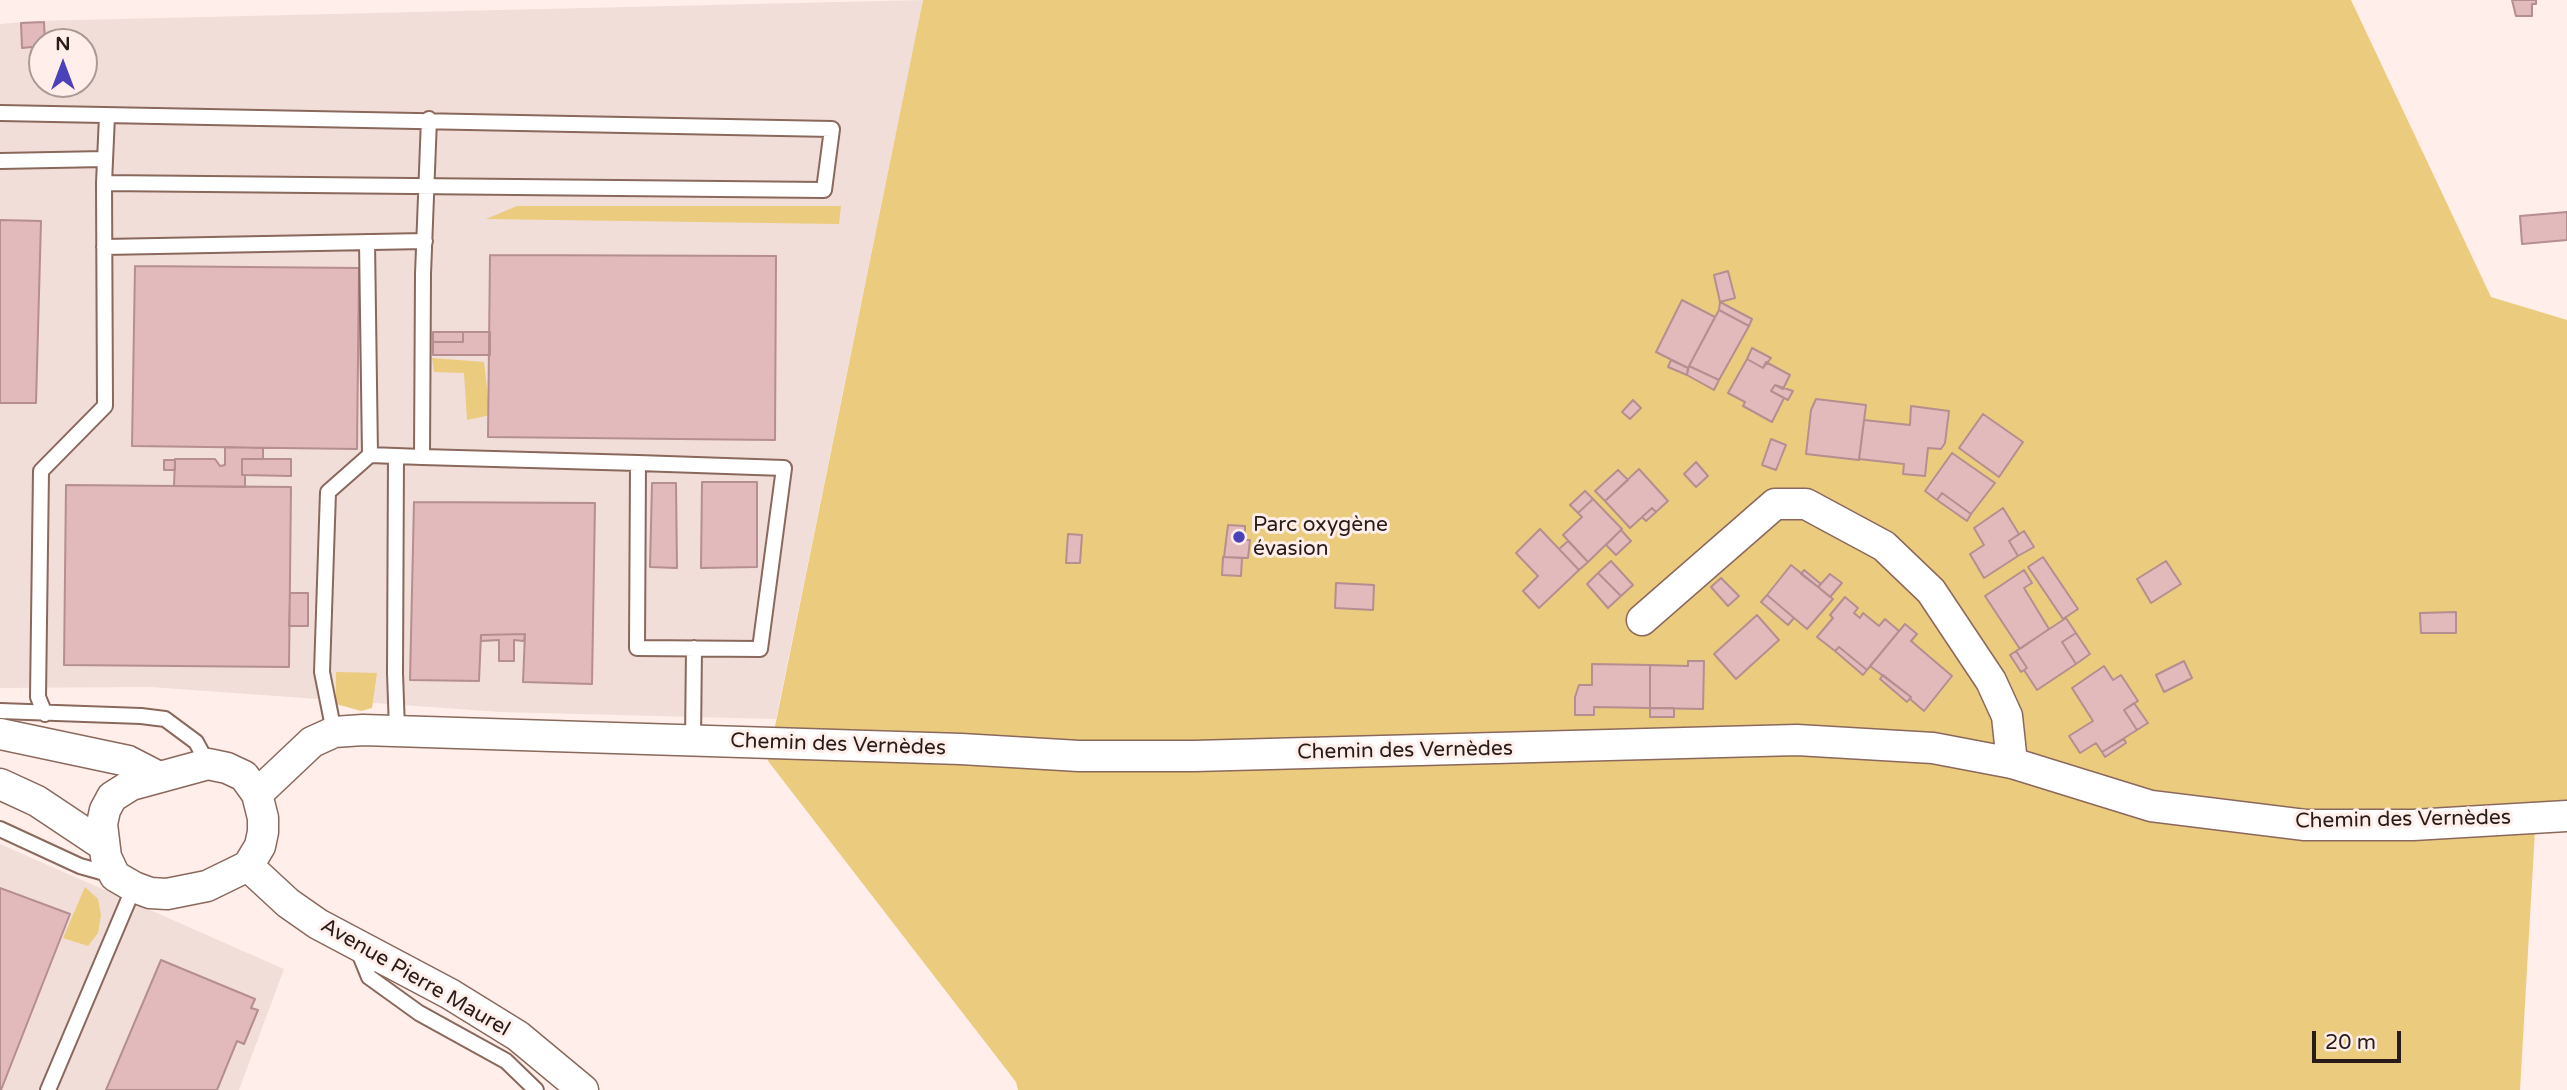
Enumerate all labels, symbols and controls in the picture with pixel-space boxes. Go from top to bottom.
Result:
north arrow [28,28,98,98]
text: N [55,33,71,55]
place label: Parc oxygène évasion [1253,512,1388,562]
marker: Parc oxygène évasion [1231,529,1247,545]
street label: Chemin des Vernèdes [730,729,946,761]
street label: Chemin des Vernèdes [1297,737,1513,765]
street label: Chemin des Vernèdes [2295,806,2511,834]
street label: Avenue Pierre Maurel [316,913,514,1043]
scale bar [2315,1016,2404,1060]
text: 20 m [2325,1030,2376,1055]

